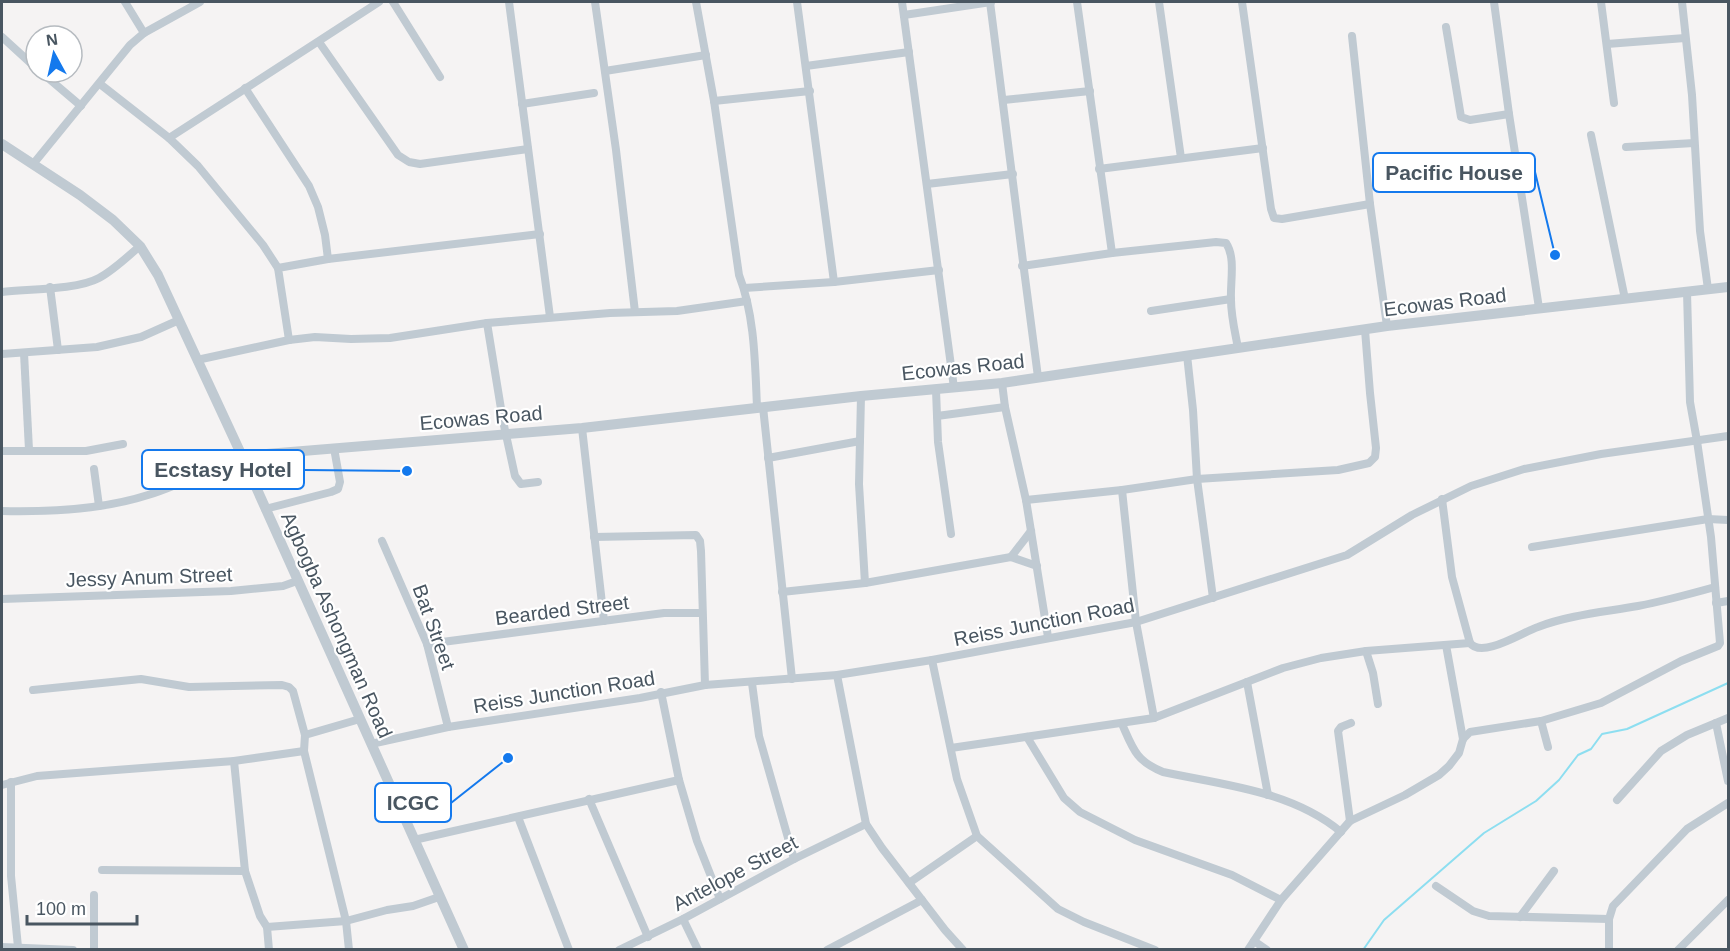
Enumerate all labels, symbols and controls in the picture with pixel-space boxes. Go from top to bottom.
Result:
north arrow [24,24,84,84]
text: N [45,30,59,49]
callout: Pacific House [1373,153,1535,192]
text: Pacific House [1385,161,1523,184]
street label: Ecowas Road [1382,284,1508,320]
street label: Ecowas Road [900,350,1026,384]
street label: Ecowas Road [419,402,543,434]
callout: Ecstasy Hotel [142,450,304,489]
text: Ecstasy Hotel [154,458,292,481]
street label: Agbogba Ashongman Road [277,509,397,741]
street label: Jessy Anum Street [65,563,233,591]
street label: Bat Street [408,581,460,673]
street label: Bearded Street [494,591,631,629]
street label: Reiss Junction Road [952,594,1136,650]
street label: Reiss Junction Road [472,667,656,717]
callout: ICGC [375,783,451,822]
text: ICGC [387,791,439,814]
street label: Antelope Street [669,831,801,915]
scale bar [27,888,136,926]
text: 100 m [36,899,86,919]

